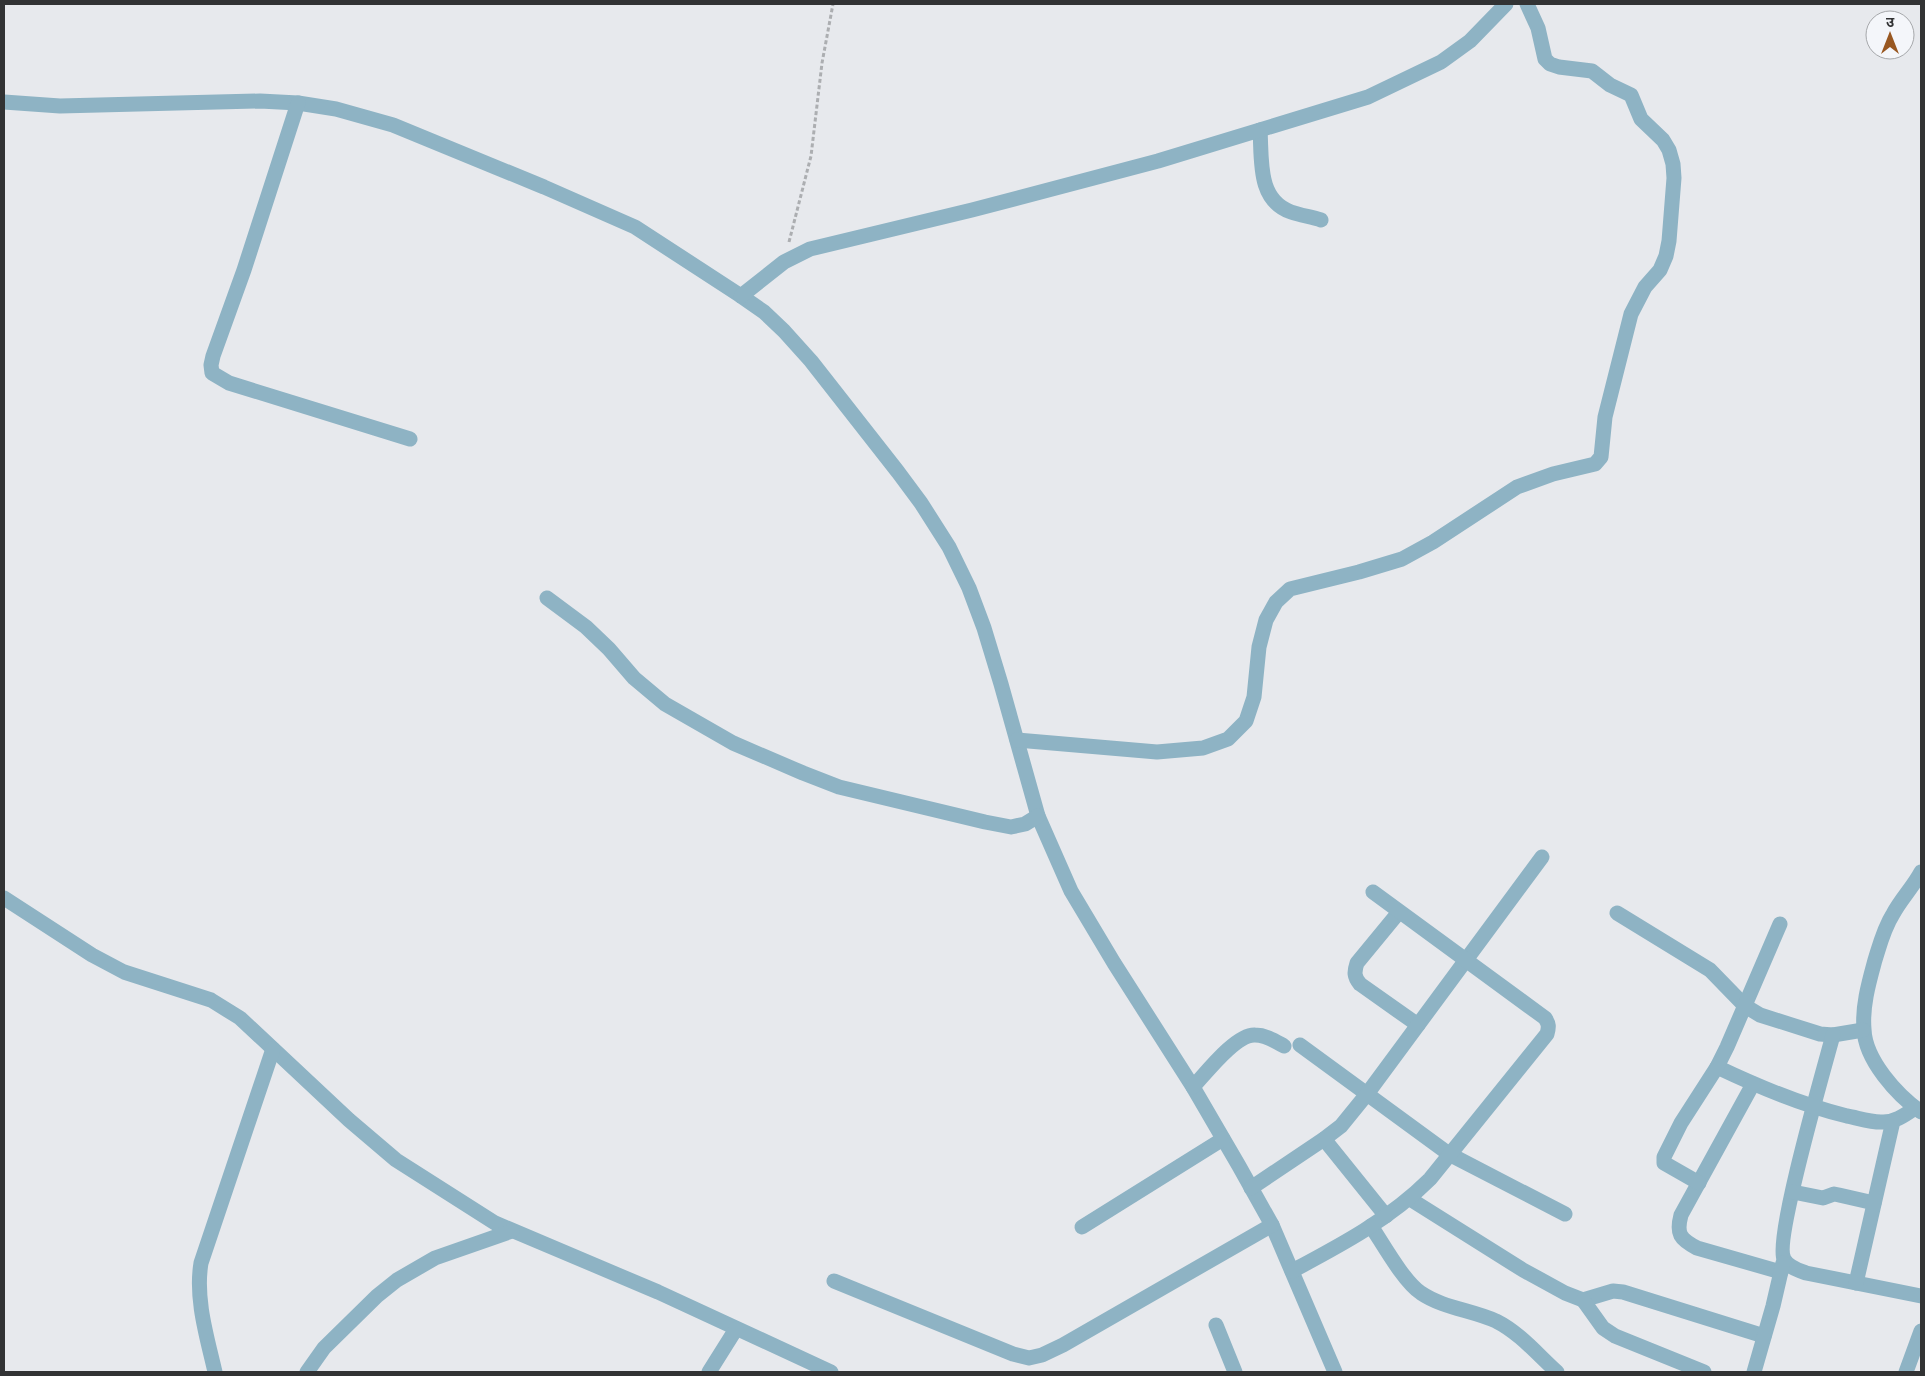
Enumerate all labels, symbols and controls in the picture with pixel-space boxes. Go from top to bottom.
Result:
north arrow [1865,10,1915,60]
text: उ [1886,12,1895,31]

